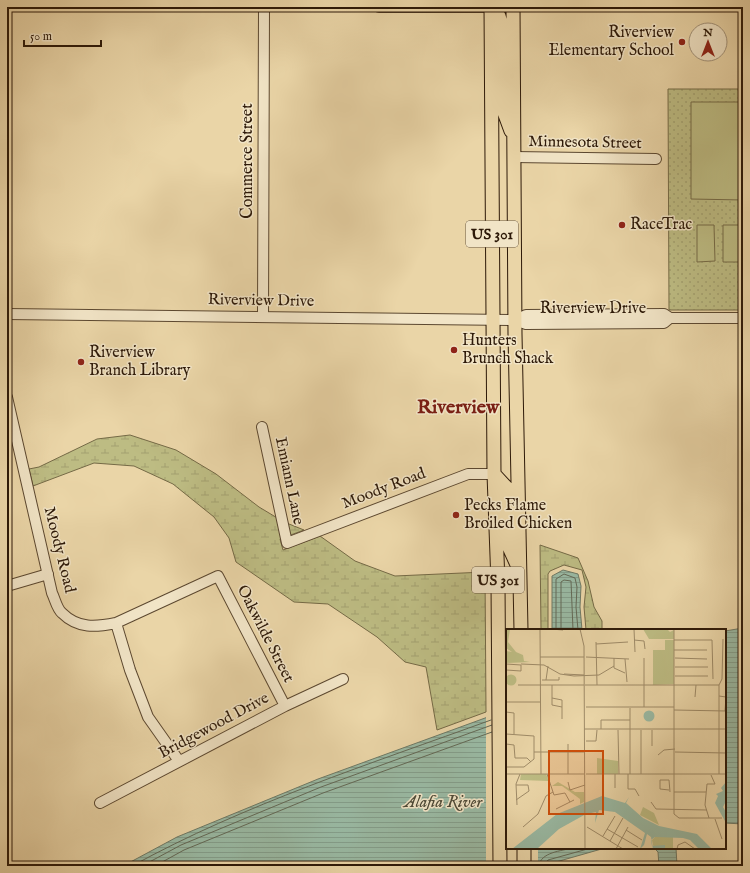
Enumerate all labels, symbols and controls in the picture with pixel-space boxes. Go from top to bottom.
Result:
scale bar [24,22,101,48]
north arrow [688,22,728,62]
place label: Riverview Elementary School [548,23,675,61]
text: N [702,26,713,40]
text: 50 m [30,29,52,44]
marker: Riverview Elementary School [677,37,687,47]
street label: Commerce Street [238,103,258,219]
street label: Minnesota Street [528,132,642,154]
place label: RaceTrac [630,215,692,235]
marker: RaceTrac [617,220,627,230]
road number: US 301 [466,221,518,247]
street label: Riverview Drive [208,290,314,312]
street label: Riverview Drive [540,299,646,319]
place label: Hunters Brunch Shack [462,331,554,369]
place label: Riverview Branch Library [89,343,191,381]
marker: Hunters Brunch Shack [449,345,459,355]
marker: Riverview Branch Library [76,357,86,367]
district label: Riverview [417,395,500,420]
street label: Emiann Lane [270,435,308,527]
street label: Moody Road [339,464,429,514]
place label: Pecks Flame Broiled Chicken [464,496,573,534]
street label: Moody Road [39,505,79,596]
marker: Pecks Flame Broiled Chicken [451,510,461,520]
road number: US 301 [472,567,524,593]
street label: Oakwilde Street [232,582,298,687]
inset map [506,629,726,849]
street label: Bridgewood Drive [155,688,273,764]
water label: Alafia River [402,792,483,813]

